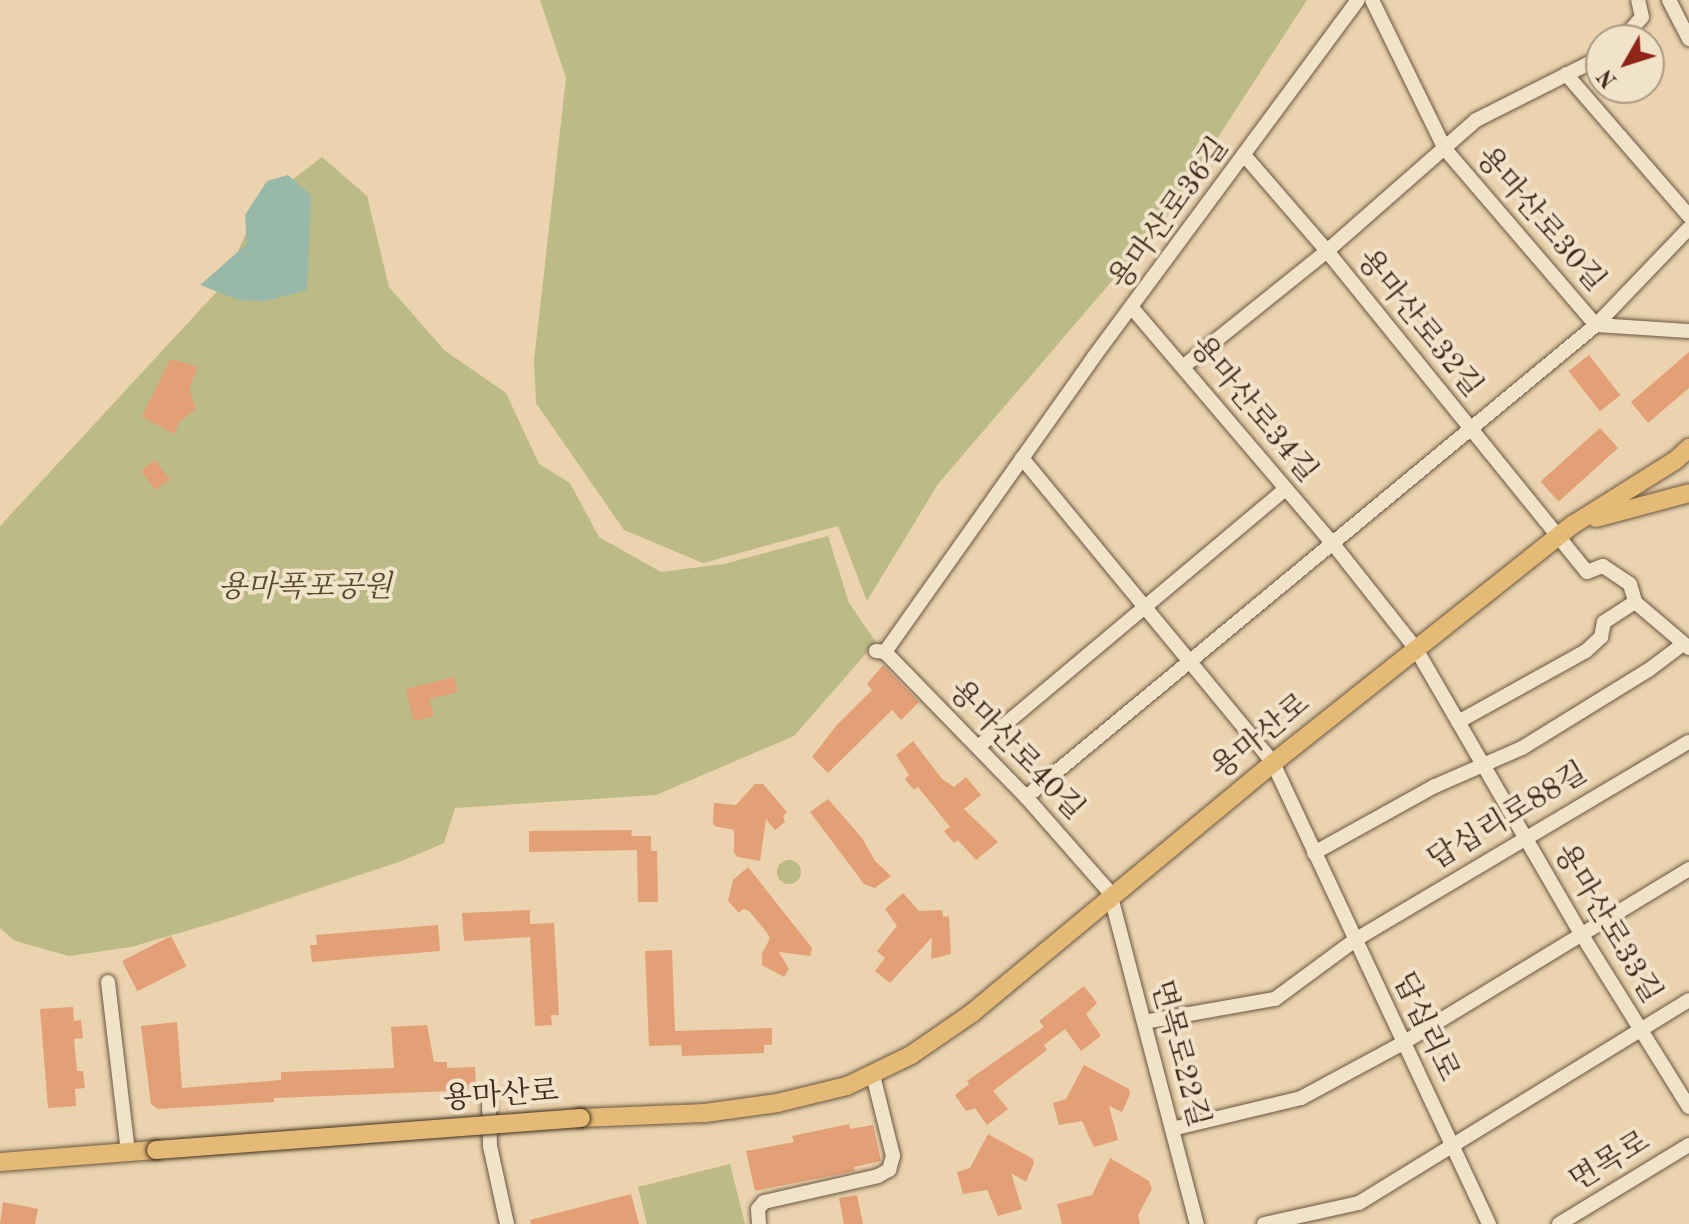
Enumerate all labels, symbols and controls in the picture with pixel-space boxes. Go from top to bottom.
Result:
north arrow [1585,24,1665,104]
text: N [1594,64,1622,91]
street label: 용마산로36길 [1103,131,1237,297]
street label: 용마산로30길 [1467,140,1613,300]
street label: 용마산로32길 [1348,243,1490,405]
street label: 용마산로34길 [1181,330,1325,490]
park label: 용마폭포공원 [218,570,392,606]
street label: 용마산로40길 [941,674,1091,828]
street label: 용마산로 [1205,687,1317,787]
street label: 답십리로88길 [1422,755,1594,879]
street label: 용마산로33길 [1545,838,1669,1010]
street label: 답십리로 [1384,967,1466,1087]
street label: 면목로22길 [1142,977,1216,1131]
street label: 용마산로 [442,1074,560,1118]
street label: 면목로 [1563,1124,1657,1200]

